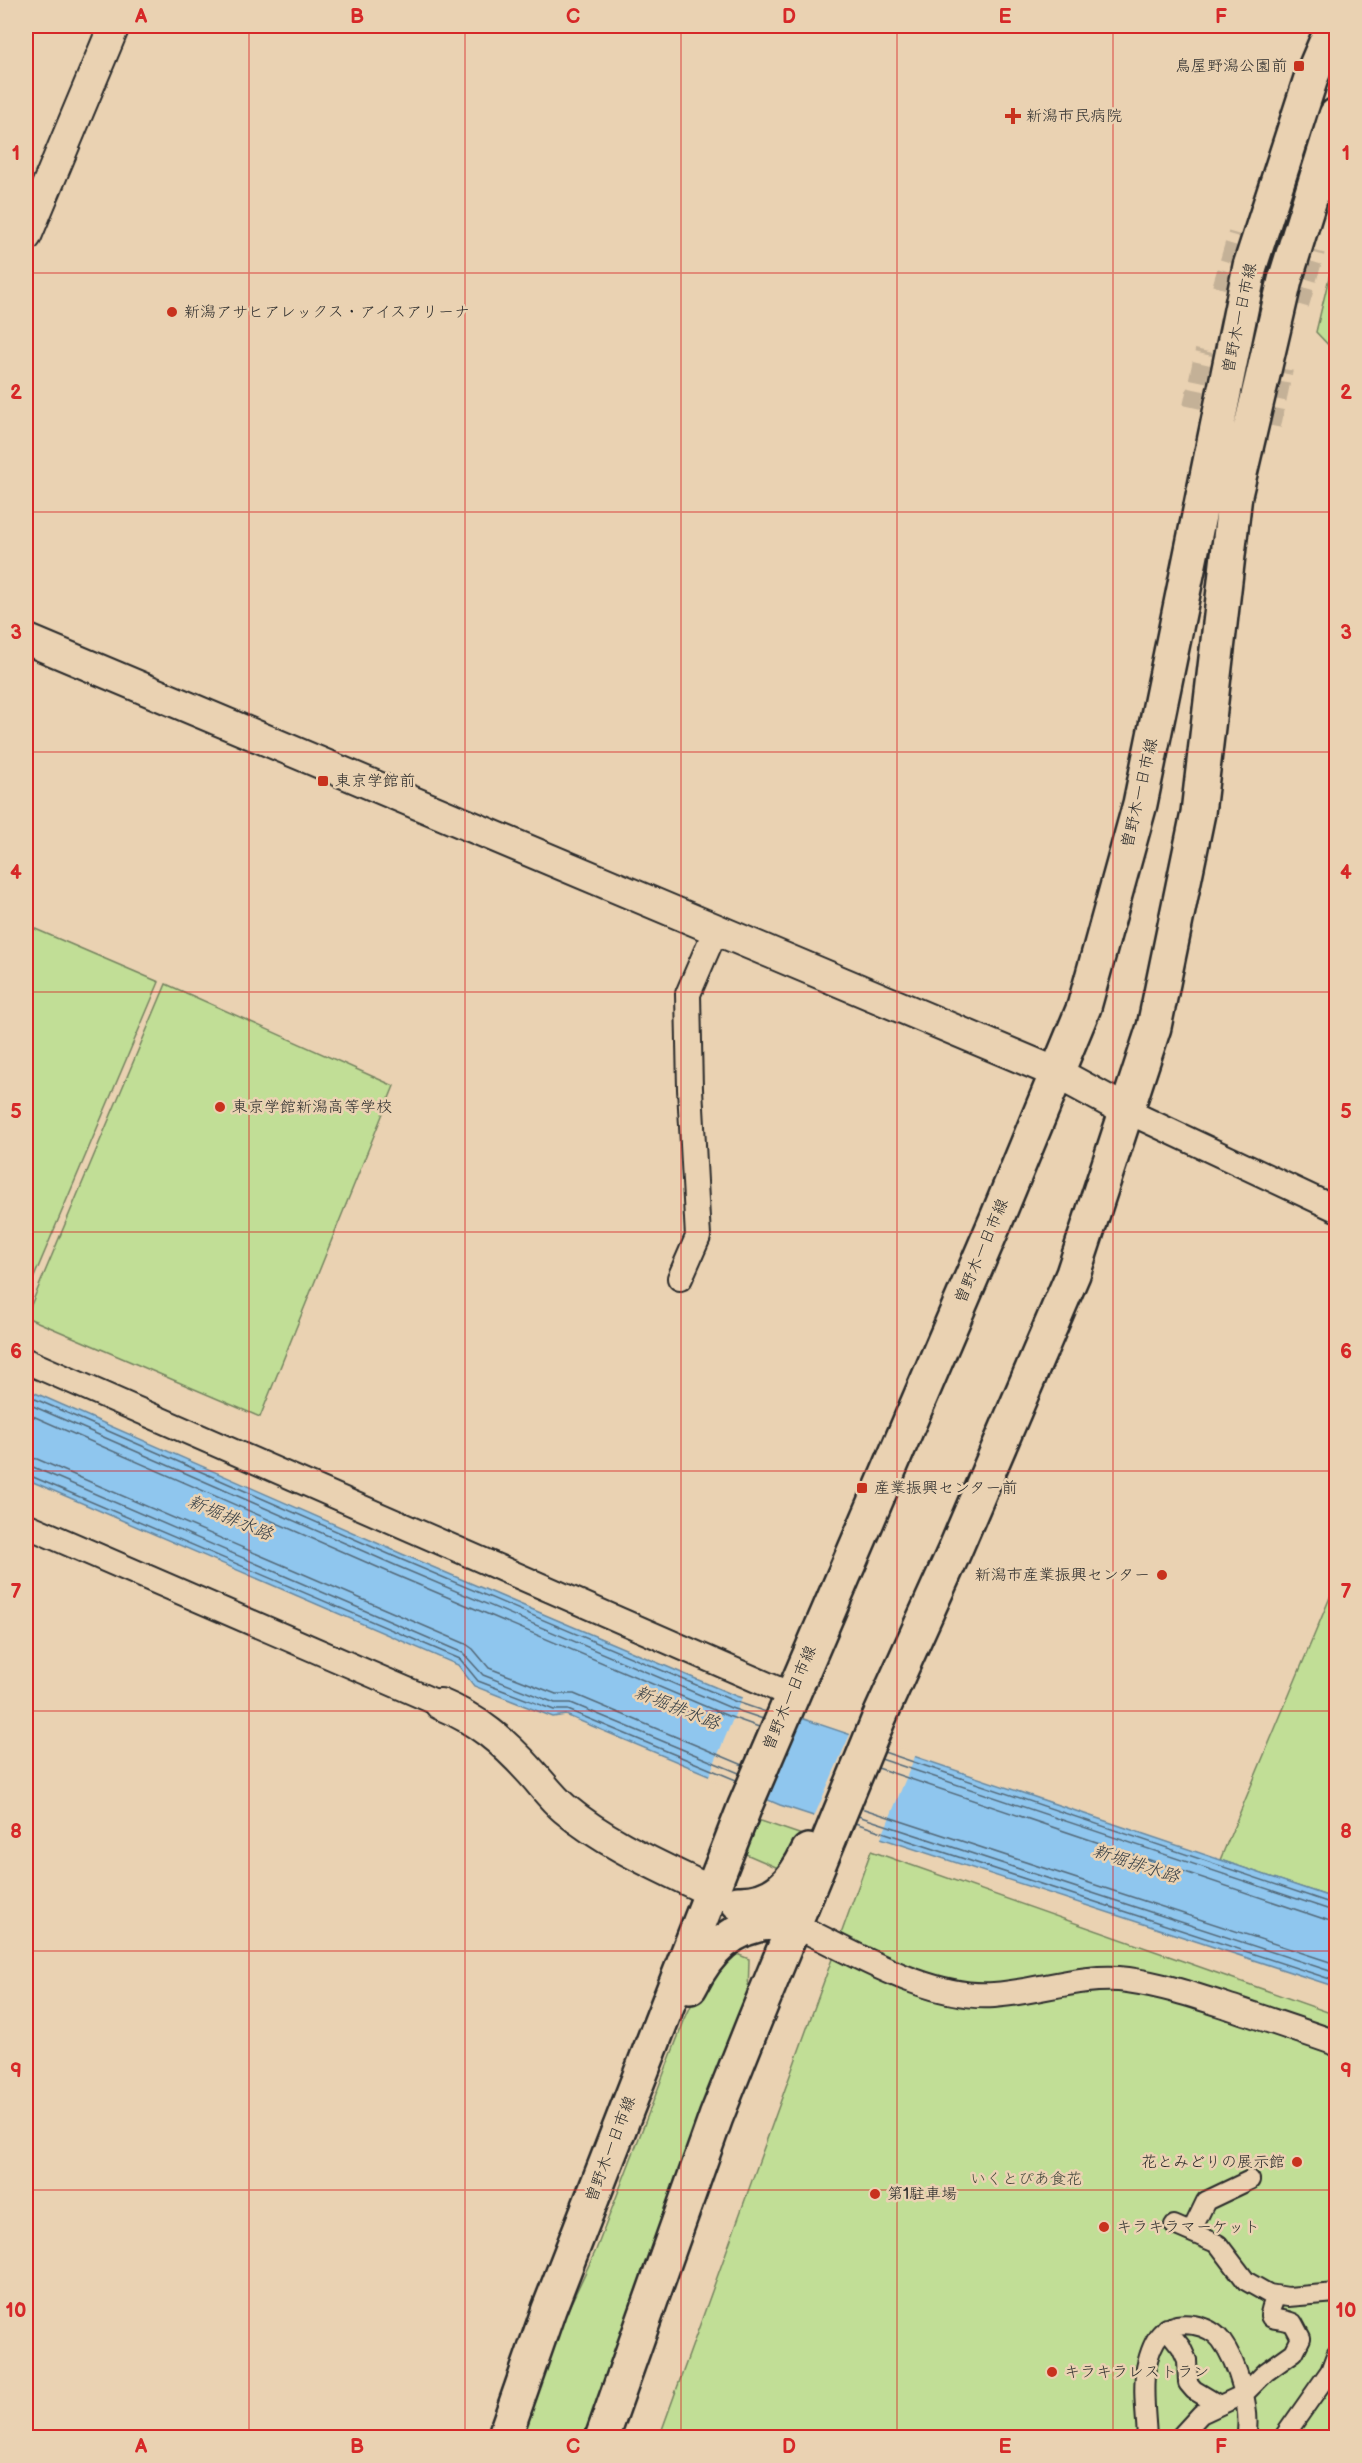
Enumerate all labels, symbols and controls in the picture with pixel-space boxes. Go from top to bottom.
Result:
text: A [134,5,148,29]
text: B [350,5,364,29]
text: C [566,5,580,29]
text: D [782,5,796,29]
text: E [999,5,1012,29]
text: F [1215,5,1227,29]
place label: 鳥屋野潟公園前 [1175,57,1287,76]
marker: 鳥屋野潟公園前 [1292,59,1306,73]
marker: 新潟市民病院 [1004,107,1022,125]
place label: 新潟市民病院 [1026,107,1122,126]
text: 1 [12,142,20,166]
text: 1 [1342,142,1350,166]
street label: 曽野木一日市線 [1219,261,1261,375]
place label: 新潟アサヒアレックス・アイスアリーナ [184,303,470,322]
marker: 新潟アサヒアレックス・アイスアリーナ [165,305,179,319]
text: 2 [10,381,22,405]
text: 2 [1340,381,1352,405]
text: 3 [10,621,22,645]
text: 3 [1340,621,1352,645]
street label: 曽野木一日市線 [1118,736,1162,850]
place label: 東京学館前 [335,772,415,791]
marker: 東京学館前 [316,774,330,788]
text: 4 [10,861,22,885]
text: 4 [1340,861,1352,885]
place label: 東京学館新潟高等学校 [232,1098,392,1117]
text: 5 [10,1100,22,1124]
marker: 東京学館新潟高等学校 [213,1100,227,1114]
text: 5 [1340,1100,1352,1124]
street label: 曽野木一日市線 [951,1196,1013,1306]
text: 6 [10,1340,22,1364]
text: 6 [1340,1340,1352,1364]
place label: 産業振興センター前 [874,1479,1017,1498]
marker: 産業振興センター前 [855,1481,869,1495]
water label: 新堀排水路 [184,1491,276,1546]
place label: 新潟市産業振興センター [975,1566,1150,1585]
marker: 新潟市産業振興センター [1155,1568,1169,1582]
text: 7 [10,1580,22,1604]
text: 7 [1340,1580,1352,1604]
street label: 曽野木一日市線 [759,1643,821,1753]
water label: 新堀排水路 [631,1681,724,1735]
text: 8 [10,1820,22,1844]
text: 8 [1340,1820,1352,1844]
water label: 新堀排水路 [1090,1840,1183,1888]
text: 9 [10,2059,22,2083]
text: 9 [1340,2059,1352,2083]
street label: 曽野木一日市線 [582,2093,640,2205]
place label: 花とみどりの展示館 [1141,2153,1285,2172]
marker: 花とみどりの展示館 [1290,2155,1304,2169]
park label: いくとぴあ食花 [970,2170,1082,2189]
place label: 第1駐車場 [887,2185,957,2204]
marker: 第1駐車場 [868,2187,882,2201]
place label: キラキラマーケット [1116,2218,1260,2237]
marker: キラキラマーケット [1097,2220,1111,2234]
text: 10 [6,2299,26,2323]
text: 10 [1336,2299,1356,2323]
place label: キラキラレストラン [1064,2363,1209,2382]
marker: キラキラレストラン [1045,2365,1059,2379]
text: A [134,2435,148,2459]
text: B [350,2435,364,2459]
text: C [566,2435,580,2459]
text: D [782,2435,796,2459]
text: E [999,2435,1012,2459]
text: F [1215,2435,1227,2459]

